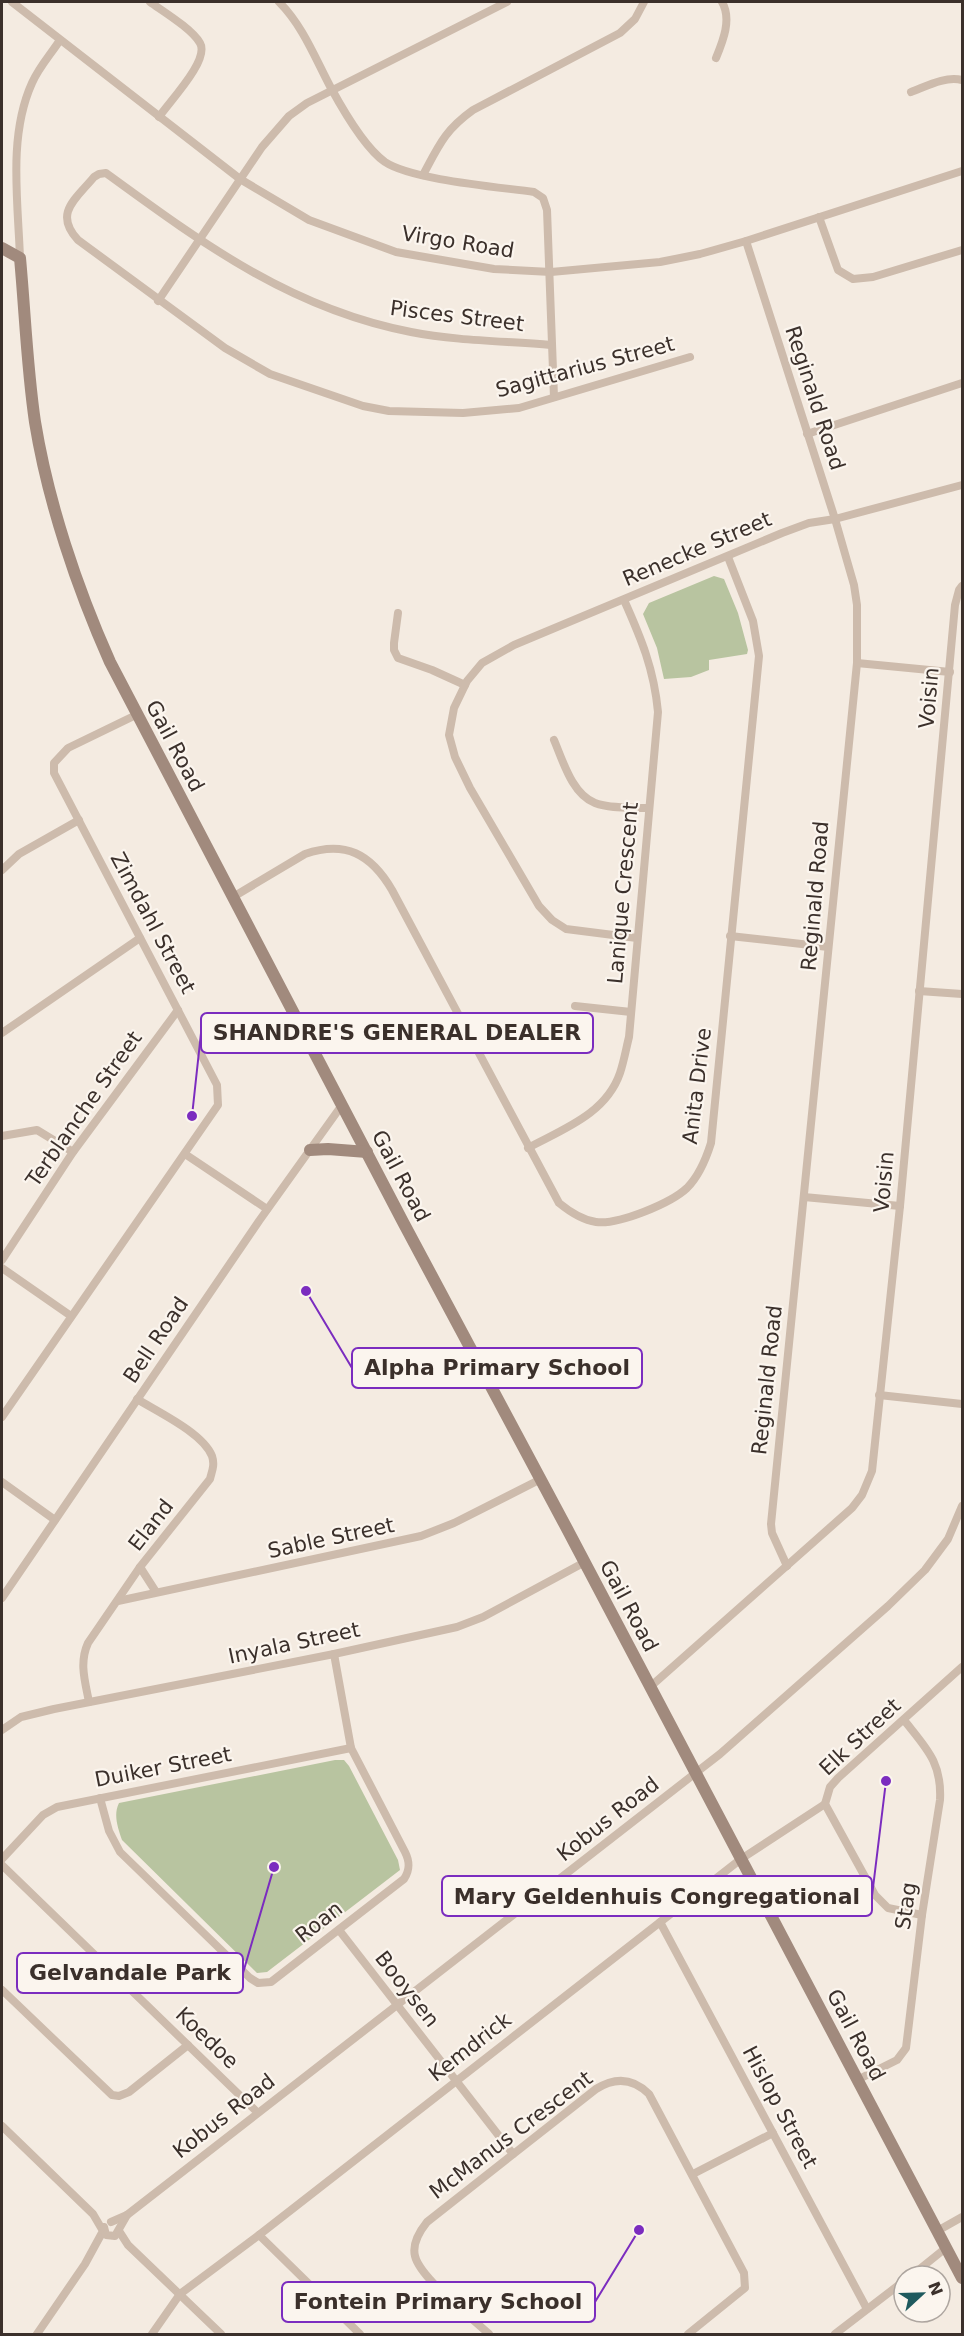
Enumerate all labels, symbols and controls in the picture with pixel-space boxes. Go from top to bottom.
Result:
street label: Virgo Road [400,221,516,263]
street label: Pisces Street [389,296,525,336]
street label: Reginald Road [780,323,850,473]
street label: Sagittarius Street [493,332,677,402]
street label: Renecke Street [619,507,775,591]
street label: Voisin [914,666,944,730]
street label: Gail Road [141,696,209,796]
street label: Lanique Crescent [603,801,643,985]
street label: Reginald Road [796,820,834,972]
street label: Zimdahl Street [106,848,200,998]
callout: SHANDRE'S GENERAL DEALER [201,1013,593,1053]
text: SHANDRE'S GENERAL DEALER [213,1020,581,1045]
street label: Anita Drive [678,1026,716,1146]
street label: Terblanche Street [21,1027,147,1192]
street label: Gail Road [367,1126,435,1226]
street label: Voisin [869,1150,899,1214]
street label: Bell Road [119,1293,193,1387]
street label: Reginald Road [747,1304,787,1456]
callout: Alpha Primary School [352,1348,642,1388]
text: Alpha Primary School [364,1355,630,1380]
street label: Eland [123,1495,179,1555]
street label: Sable Street [266,1513,396,1563]
street label: Gail Road [595,1556,663,1656]
street label: Inyala Street [226,1617,362,1669]
street label: Elk Street [815,1694,905,1780]
street label: Duiker Street [93,1742,233,1792]
street label: Kobus Road [552,1772,664,1866]
callout: Mary Geldenhuis Congregational [442,1876,872,1916]
street label: Stag [891,1881,921,1931]
text: Mary Geldenhuis Congregational [454,1884,860,1909]
street label: Roan [291,1896,347,1948]
street label: Booysen [370,1946,444,2032]
callout: Gelvandale Park [17,1953,243,1993]
text: Gelvandale Park [29,1960,232,1985]
street label: Gail Road [822,1985,890,2085]
street label: Koedoe [171,2002,243,2074]
street label: Kemdrick [424,2007,517,2087]
street label: Hislop Street [738,2042,822,2172]
street label: McManus Crescent [425,2066,597,2204]
street label: Kobus Road [168,2069,280,2163]
north arrow [892,2264,952,2324]
text: N [924,2279,947,2298]
callout: Fontein Primary School [282,2282,595,2322]
text: Fontein Primary School [294,2289,582,2314]

